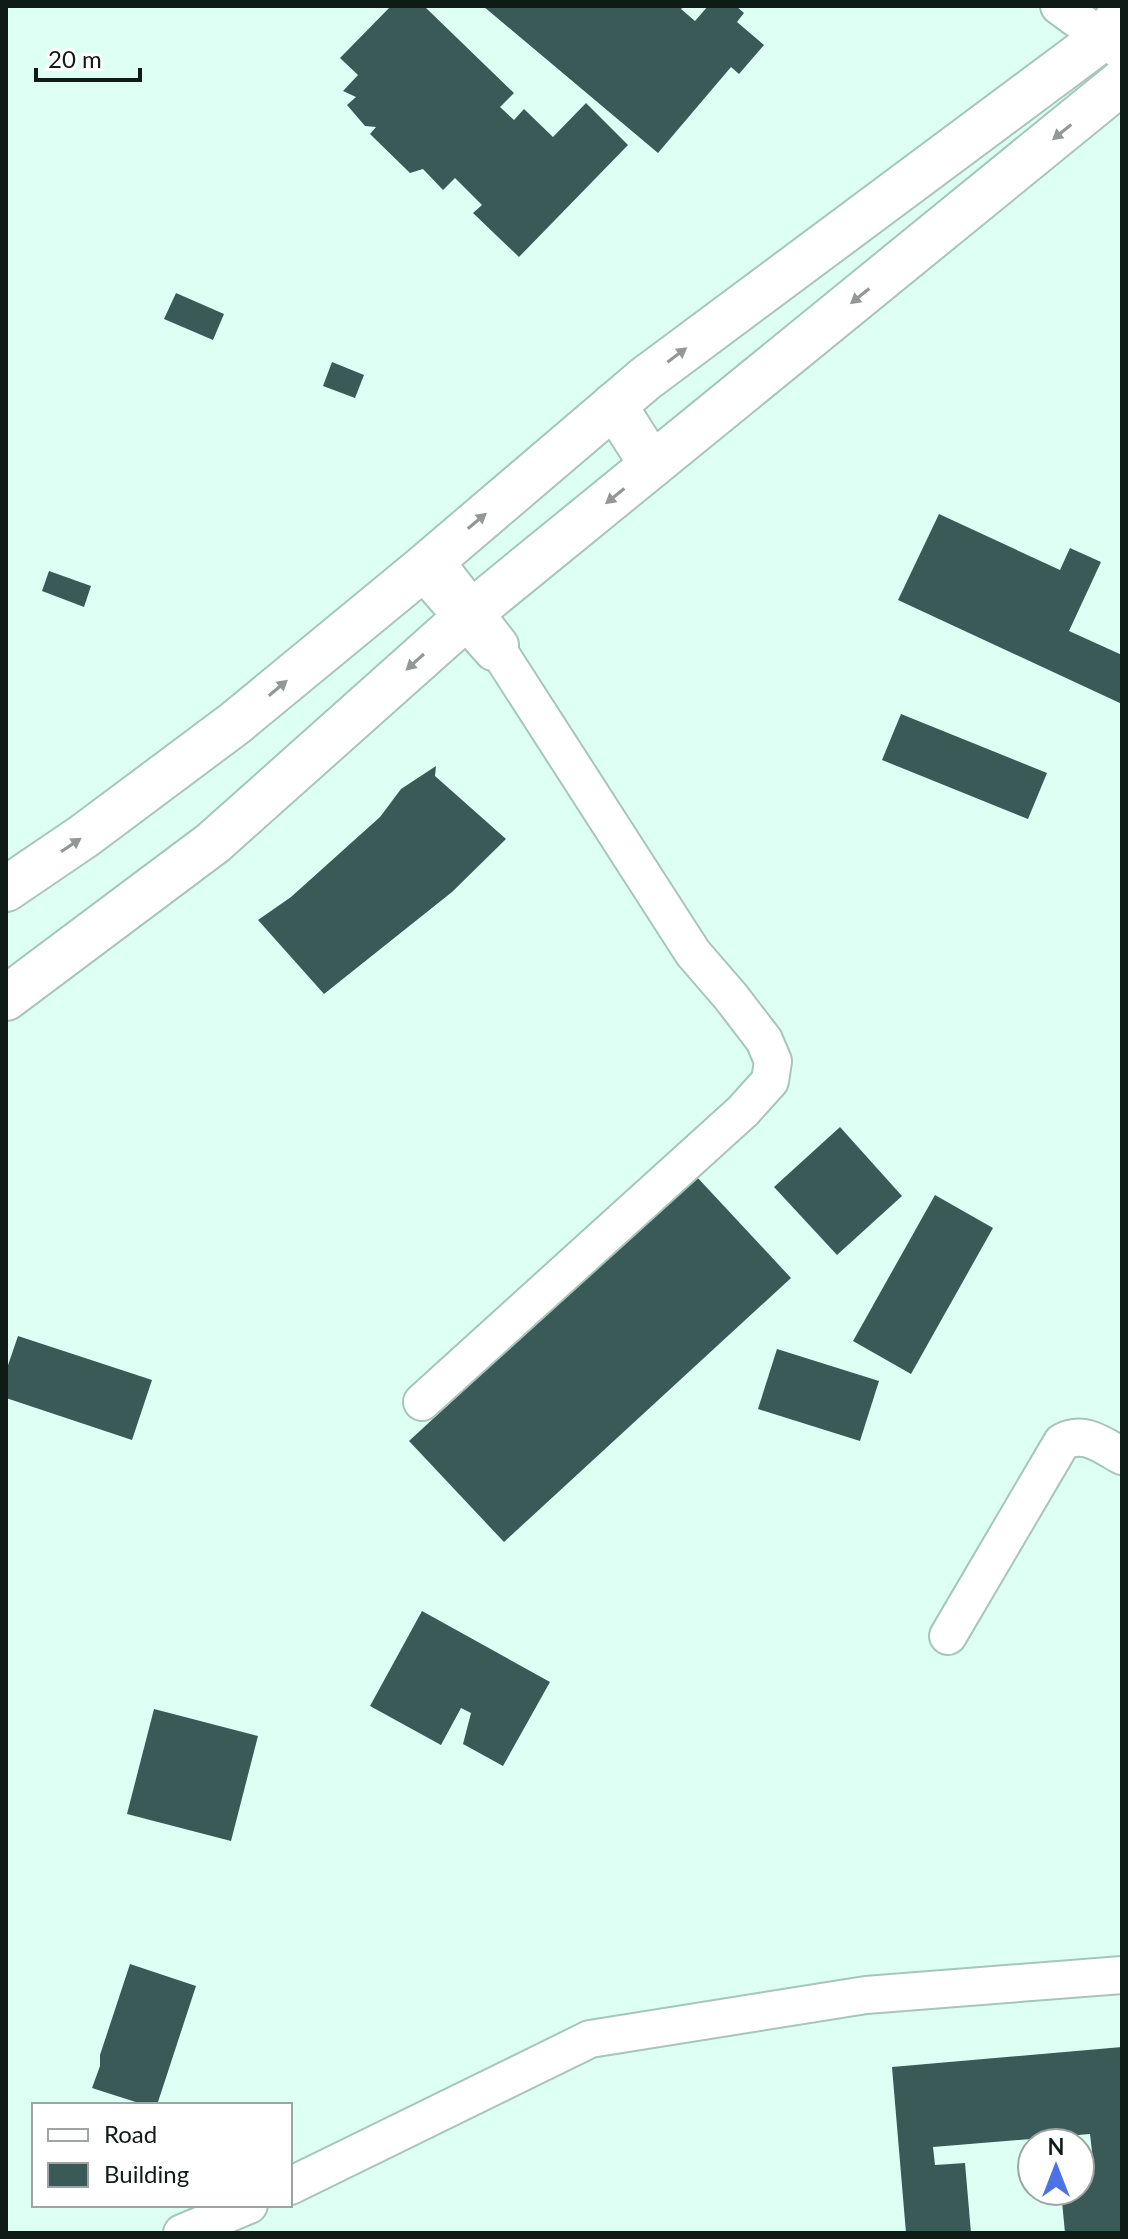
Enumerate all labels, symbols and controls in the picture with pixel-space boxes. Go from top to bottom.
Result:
scale bar [36,32,140,82]
text: 20 m [48,44,102,73]
one-way arrow [1052,123,1072,140]
one-way arrow [850,287,870,304]
one-way arrow [666,347,688,363]
one-way arrow [605,487,625,503]
one-way arrow [468,513,487,531]
one-way arrow [406,653,426,670]
one-way arrow [268,680,288,697]
one-way arrow [60,838,81,853]
legend [32,2103,292,2207]
text: Road [104,2119,157,2148]
north arrow [1016,2127,1096,2207]
text: N [1048,2133,1064,2160]
text: Building [104,2159,189,2188]

